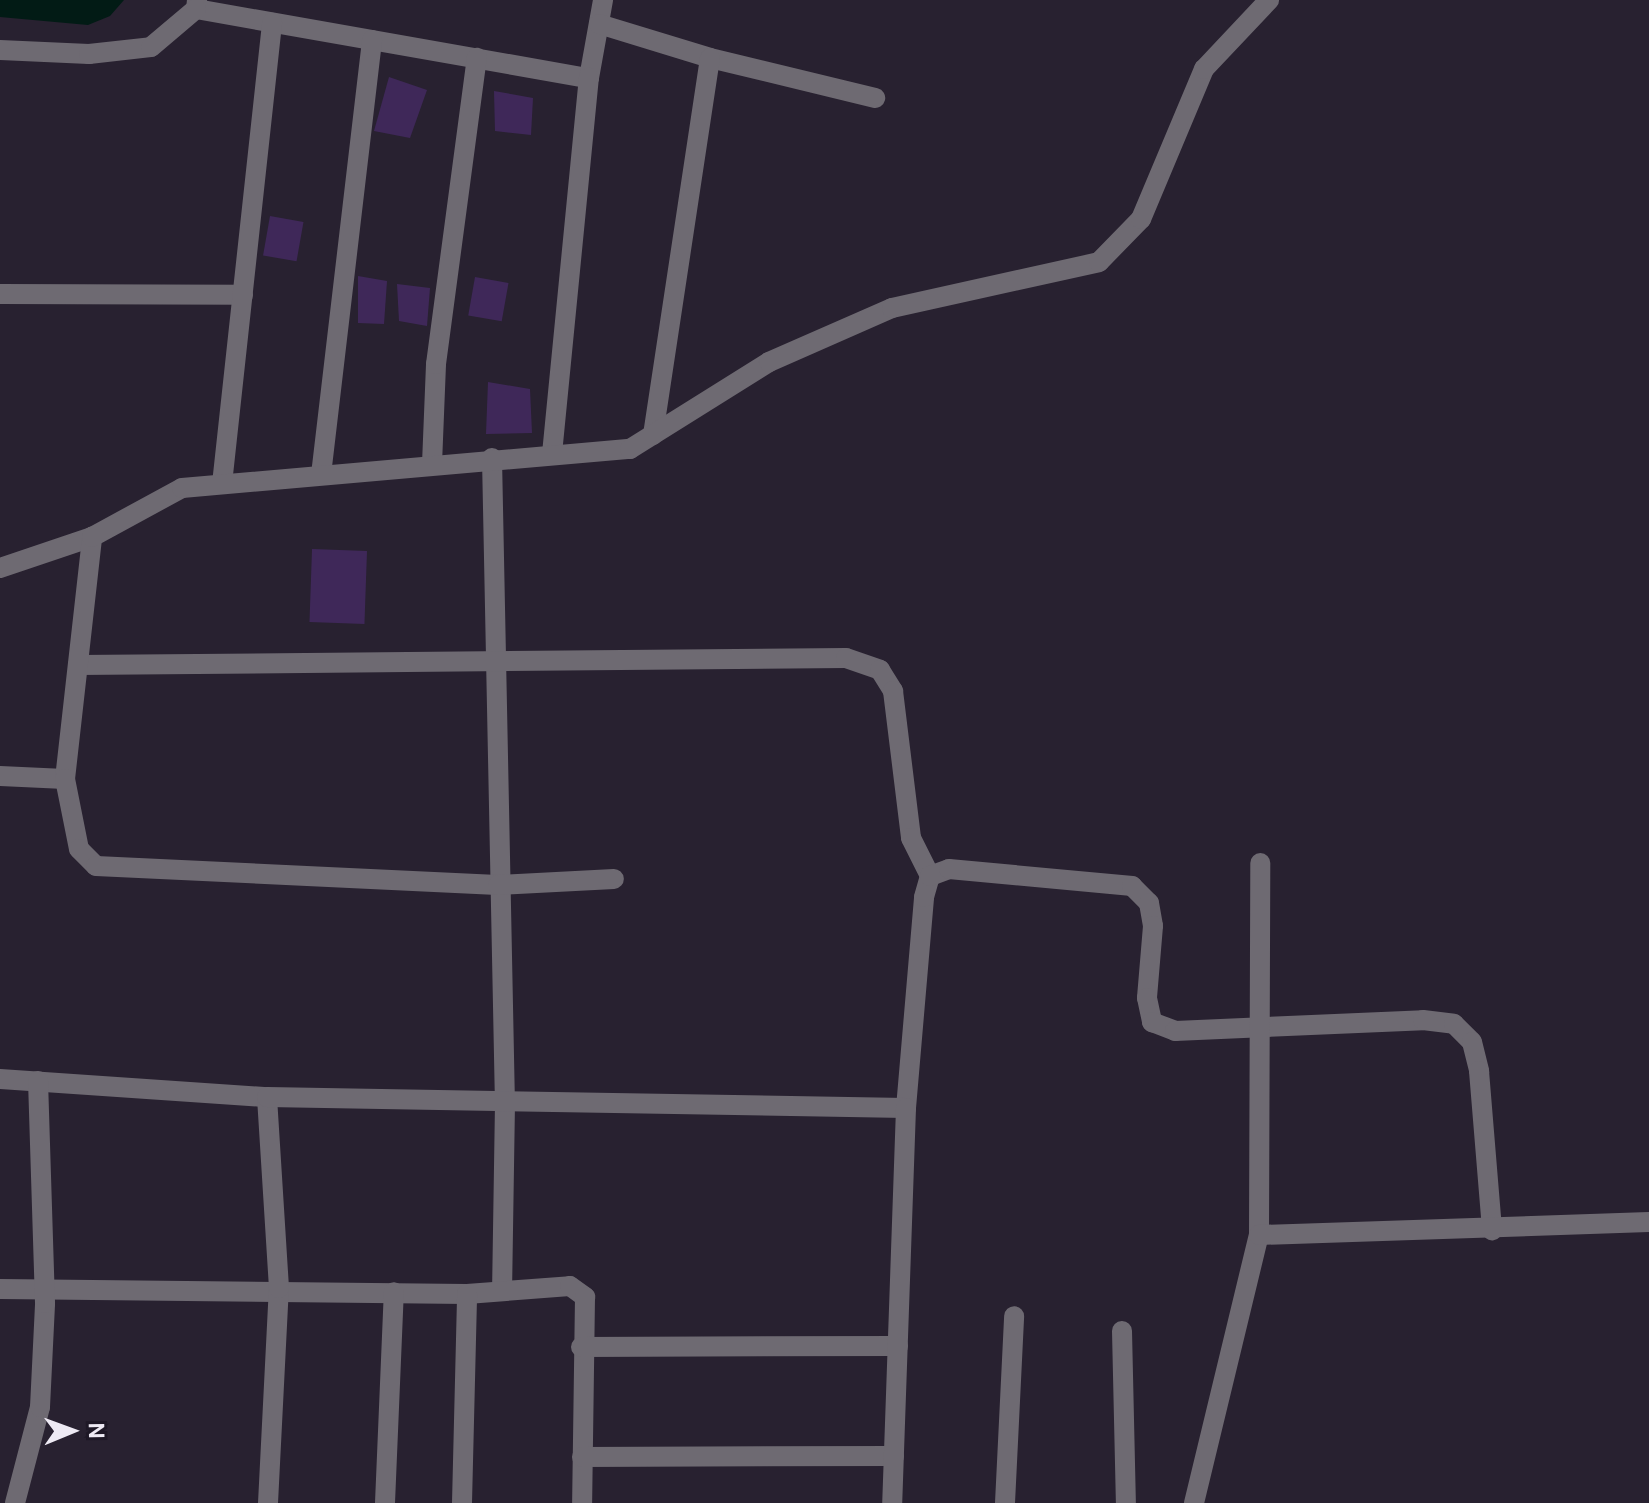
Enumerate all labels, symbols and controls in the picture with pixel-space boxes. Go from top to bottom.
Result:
north arrow [32,1391,112,1471]
text: N [82,1422,111,1439]

